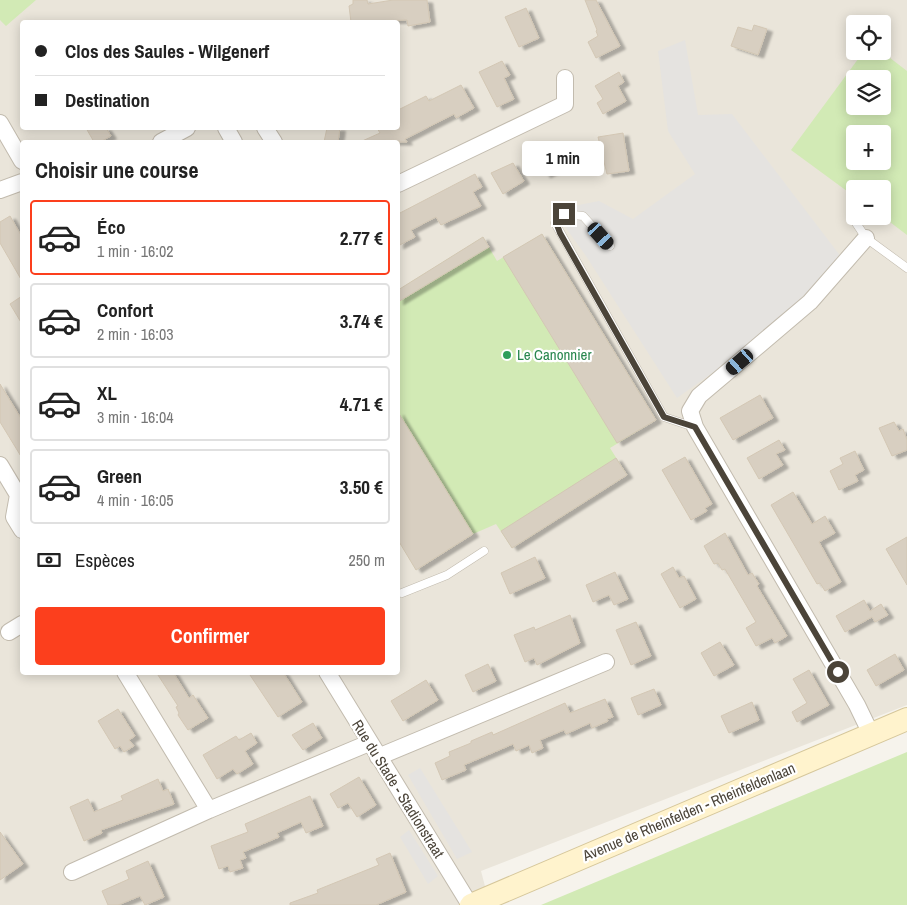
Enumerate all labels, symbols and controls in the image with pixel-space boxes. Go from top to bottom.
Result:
map controls [846,15,891,225]
button: locate [846,15,891,60]
text: Clos des Saules - Wilgenerf [65,38,269,64]
button: layers [846,70,891,115]
text: Destination [65,87,150,113]
button: + [846,125,891,170]
callout: 1 min [523,142,605,176]
text: 1 min [546,147,580,169]
text: Choisir une course [35,155,198,185]
button: − [846,180,891,225]
route end [553,203,575,225]
text: Éco [97,214,126,240]
icon: car [37,215,82,260]
car [585,220,616,252]
text: 2.77 € [340,225,383,251]
text: 1 min · 16:02 [97,240,174,262]
text: Confort [97,297,153,323]
icon: car [37,298,82,343]
text: 3.74 € [340,308,383,334]
text: 2 min · 16:03 [97,323,174,345]
place label: Le Canonnier [517,344,592,365]
car [723,346,756,378]
marker: Le Canonnier [501,349,513,361]
text: XL [97,380,117,406]
icon: car [37,381,82,426]
text: 4.71 € [340,391,383,417]
text: 3 min · 16:04 [97,406,174,428]
text: Green [97,463,142,489]
icon: car [37,464,82,509]
text: 3.50 € [340,474,383,500]
text: 4 min · 16:05 [97,489,174,511]
icon: cash [35,546,63,574]
text: Espèces [75,547,135,573]
text: 250 m [349,549,385,571]
button: Confirmer [35,607,385,665]
route start [827,661,849,683]
street label: Rue du Stade - Stadionstraat [347,716,450,862]
street label: Avenue de Rheinfelden - Rheinfeldenlaan [578,757,798,866]

